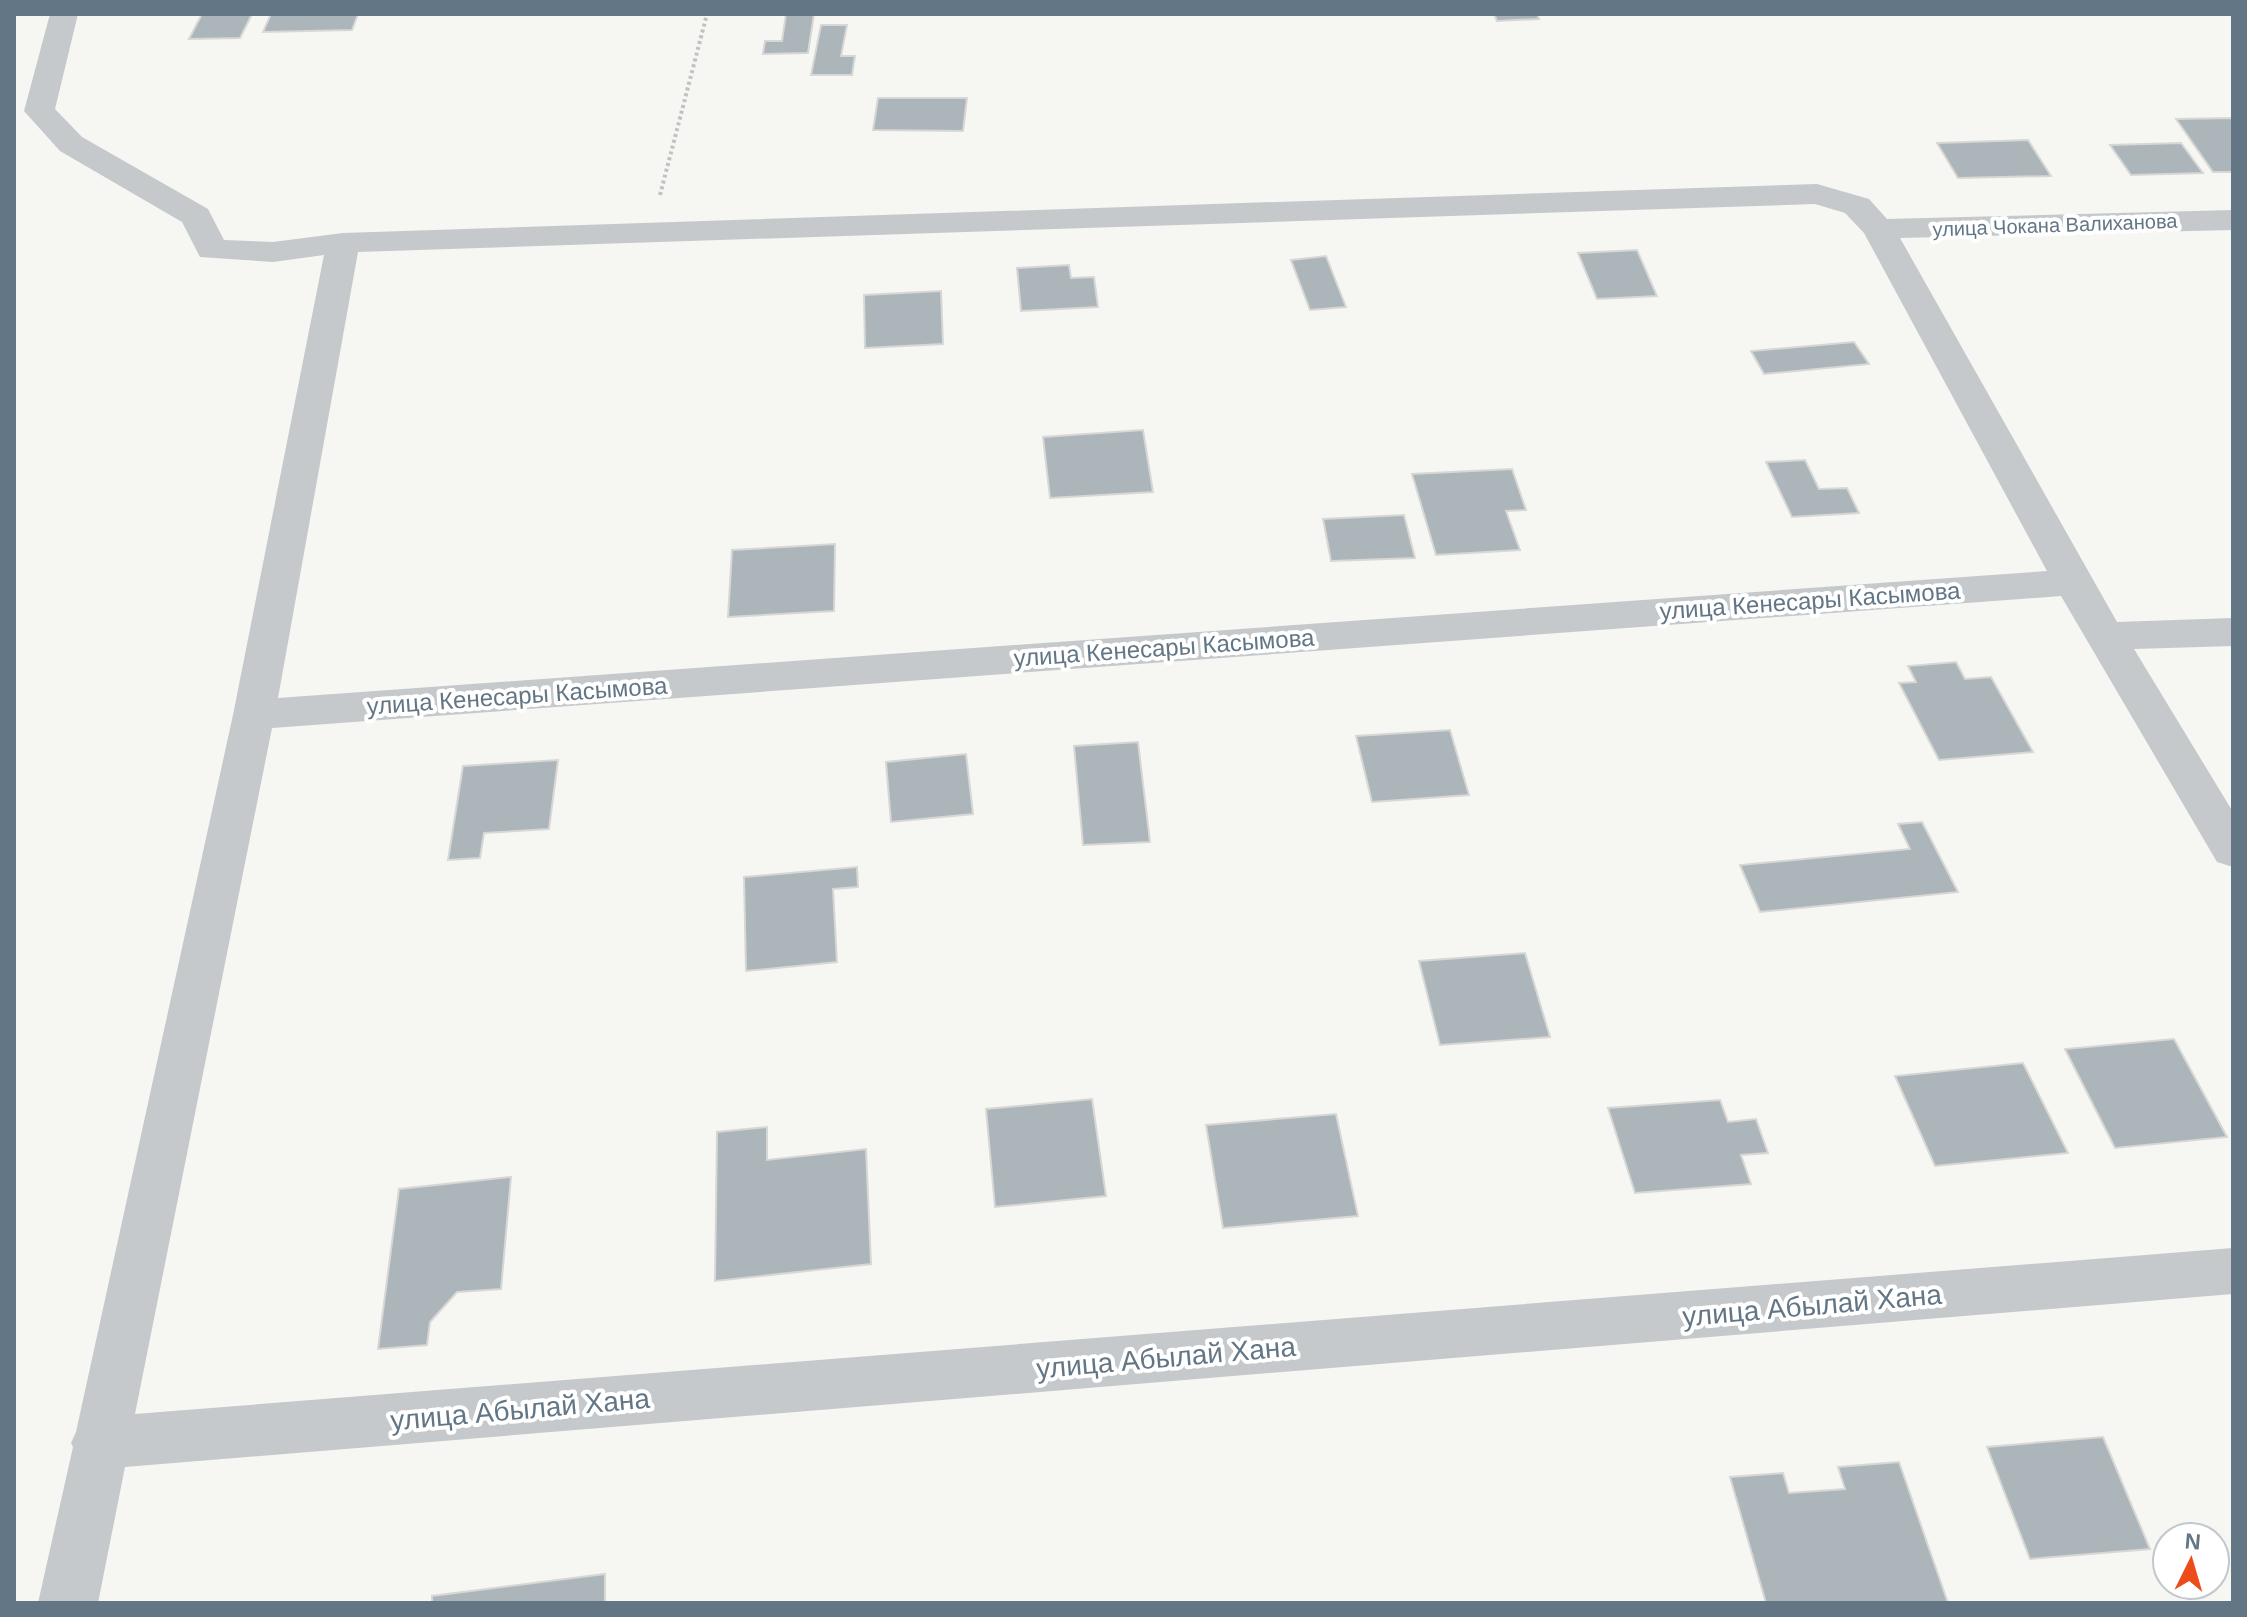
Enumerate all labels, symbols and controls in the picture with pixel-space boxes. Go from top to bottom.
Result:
street label: улица Чокана Валиханова [1932,210,2179,240]
street label: улица Кенесары Касымова [1659,576,1962,624]
street label: улица Кенесары Касымова [1013,623,1316,671]
street label: улица Кенесары Касымова [366,671,669,719]
street label: улица Абылай Хана [1681,1279,1943,1332]
street label: улица Абылай Хана [1035,1331,1297,1384]
street label: улица Абылай Хана [389,1383,651,1436]
north arrow [2151,1521,2231,1601]
text: N [2184,1528,2202,1555]

